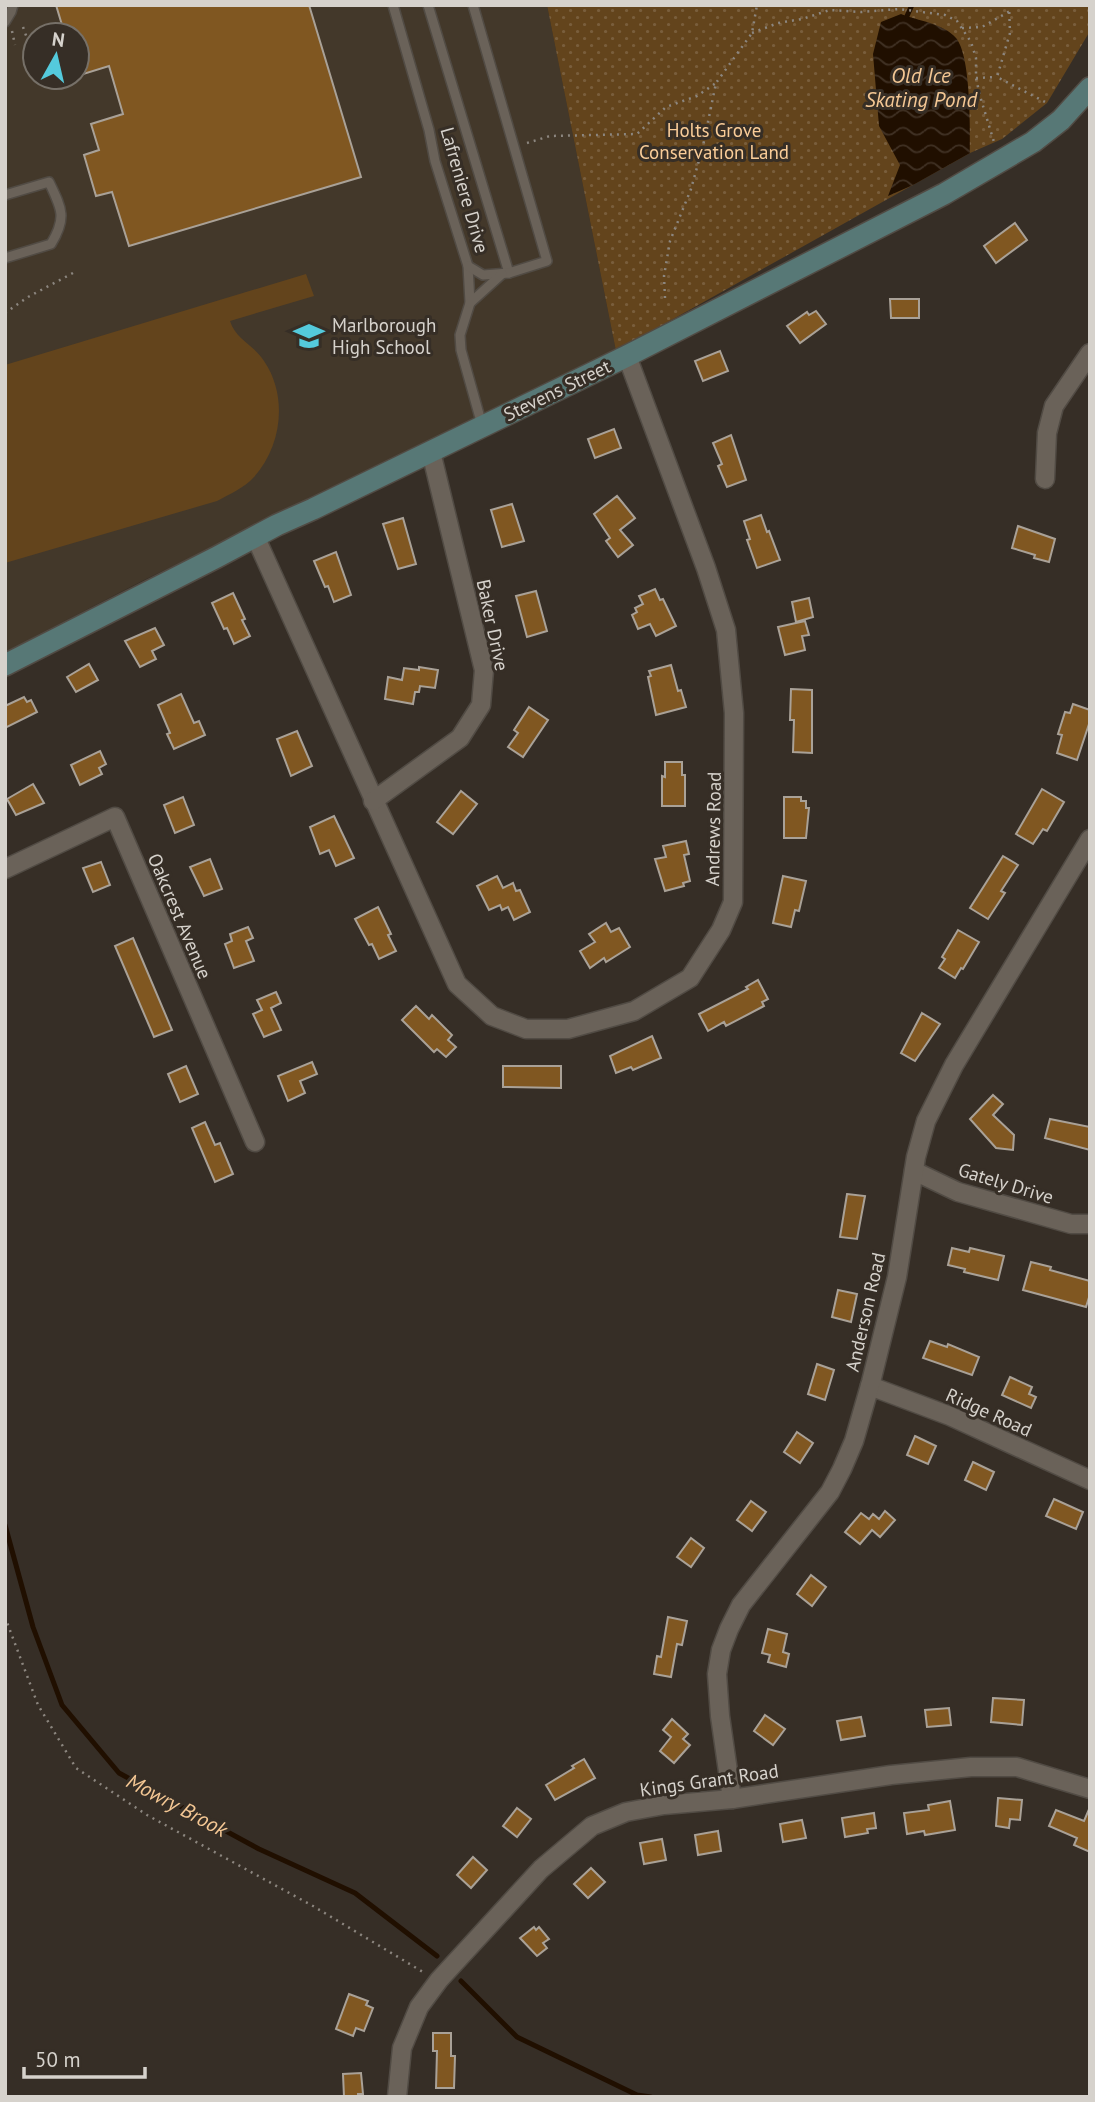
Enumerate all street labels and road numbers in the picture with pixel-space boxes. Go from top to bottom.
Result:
street label: Lafreniere Drive [436,124,494,256]
street label: Stevens Street [500,354,615,426]
street label: Baker Drive [472,577,514,673]
street label: Andrews Road [700,771,726,887]
street label: Oakcrest Avenue [143,850,217,982]
street label: Gately Drive [955,1157,1057,1209]
street label: Anderson Road [840,1250,890,1374]
street label: Ridge Road [942,1382,1036,1442]
street label: Kings Grant Road [638,1758,780,1802]

